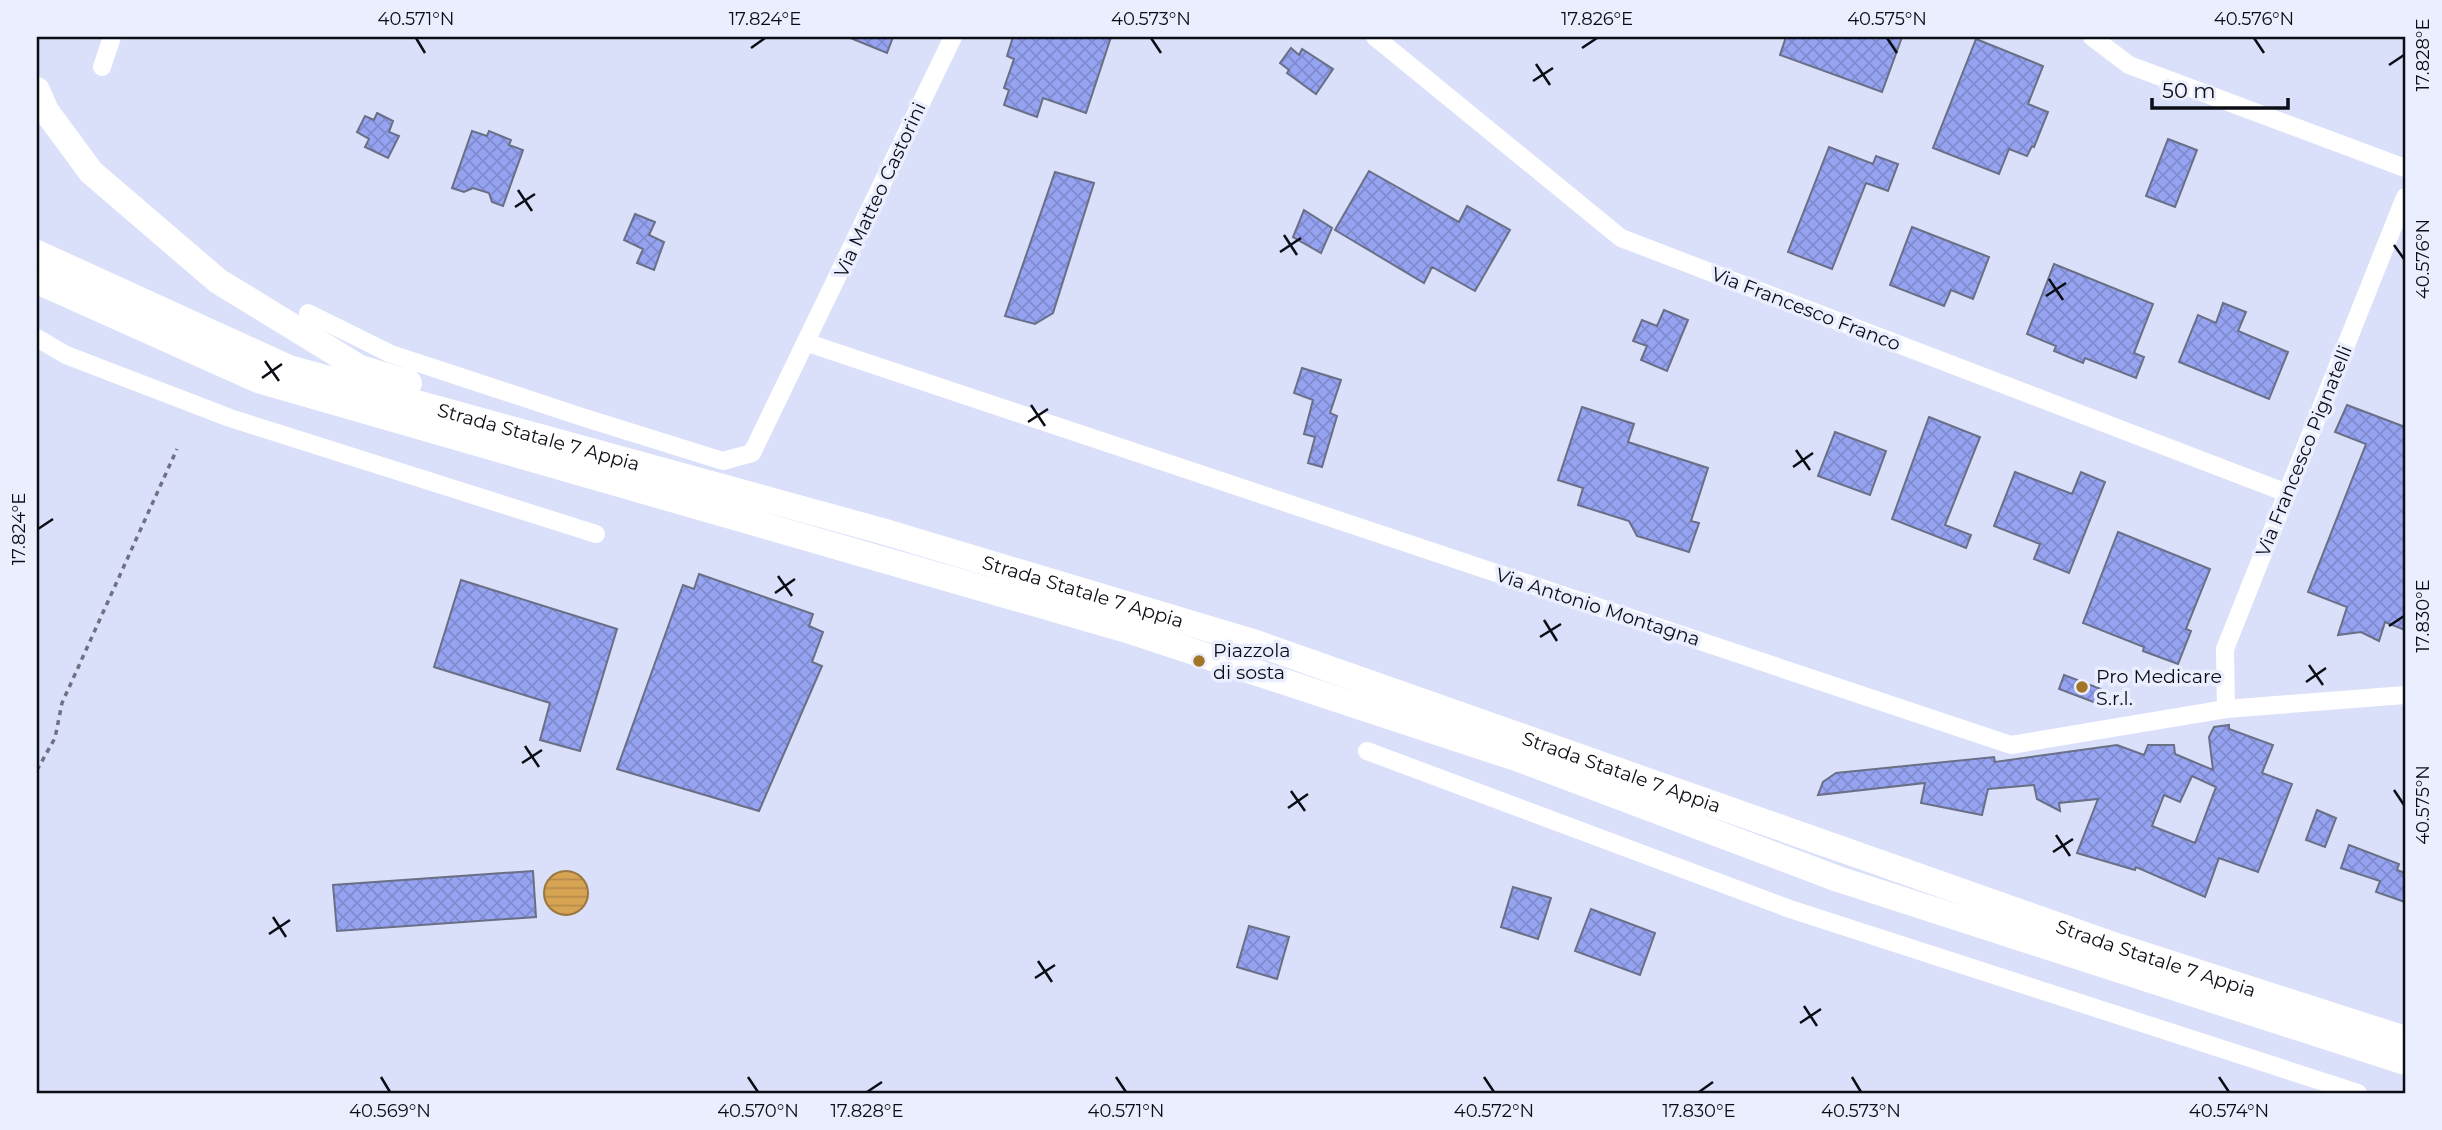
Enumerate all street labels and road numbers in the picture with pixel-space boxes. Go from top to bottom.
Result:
street label: Via Matteo Castorini [829,99,931,281]
street label: Via Francesco Franco [1708,262,1904,356]
street label: Via Francesco Pignatelli [2251,342,2357,560]
street label: Strada Statale 7 Appia [435,398,643,475]
street label: Strada Statale 7 Appia [980,550,1187,632]
street label: Via Antonio Montagna [1493,563,1703,651]
street label: Strada Statale 7 Appia [1519,726,1724,817]
street label: Strada Statale 7 Appia [2053,914,2259,1002]

